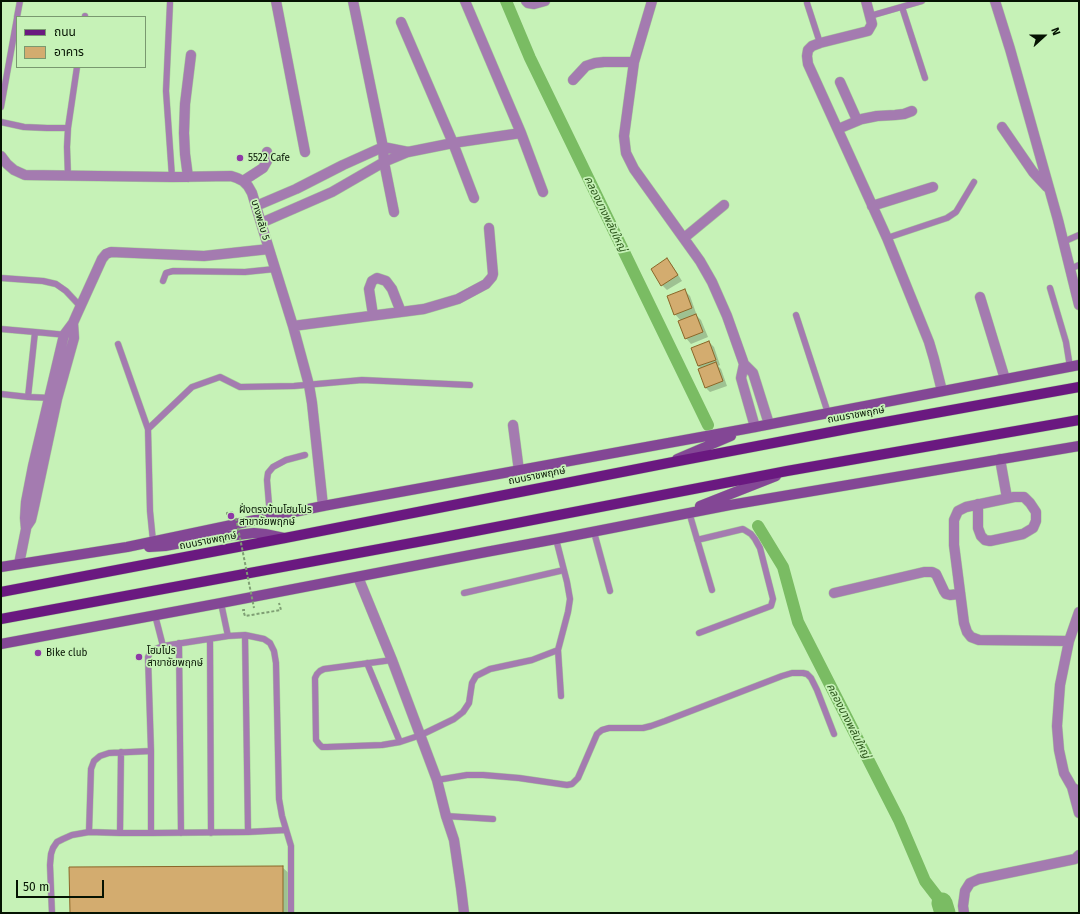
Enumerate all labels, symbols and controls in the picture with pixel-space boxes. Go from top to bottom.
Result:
legend [16,16,146,68]
north arrow [1024,16,1064,56]
text: ถนน [54,25,76,39]
text: N [1048,26,1063,37]
text: อาคาร [54,45,84,59]
place label: 5522 Cafe [248,152,290,164]
marker: 5522 Cafe [235,153,245,163]
water label: คลองบางพลับใหญ่ [581,174,629,254]
street label: บางพลับ 5 [248,198,272,242]
street label: ถนนราชพฤกษ์ [826,404,886,426]
street label: ถนนราชพฤกษ์ [507,465,567,487]
place label: ฝั่งตรงข้ามโฮมโปร สาขาชัยพฤกษ์ [239,504,312,528]
marker: ฝั่งตรงข้ามโฮมโปร สาขาชัยพฤกษ์ [226,511,236,521]
street label: ถนนราชพฤกษ์ [178,530,238,552]
place label: โฮมโปร สาขาชัยพฤกษ์ [147,645,203,668]
place label: Bike club [46,647,87,659]
marker: Bike club [33,648,43,658]
marker: โฮมโปร สาขาชัยพฤกษ์ [134,652,144,662]
water label: คลองบางพลับใหญ่ [823,681,873,761]
scale bar [18,872,106,898]
text: 50 m [23,880,49,894]

